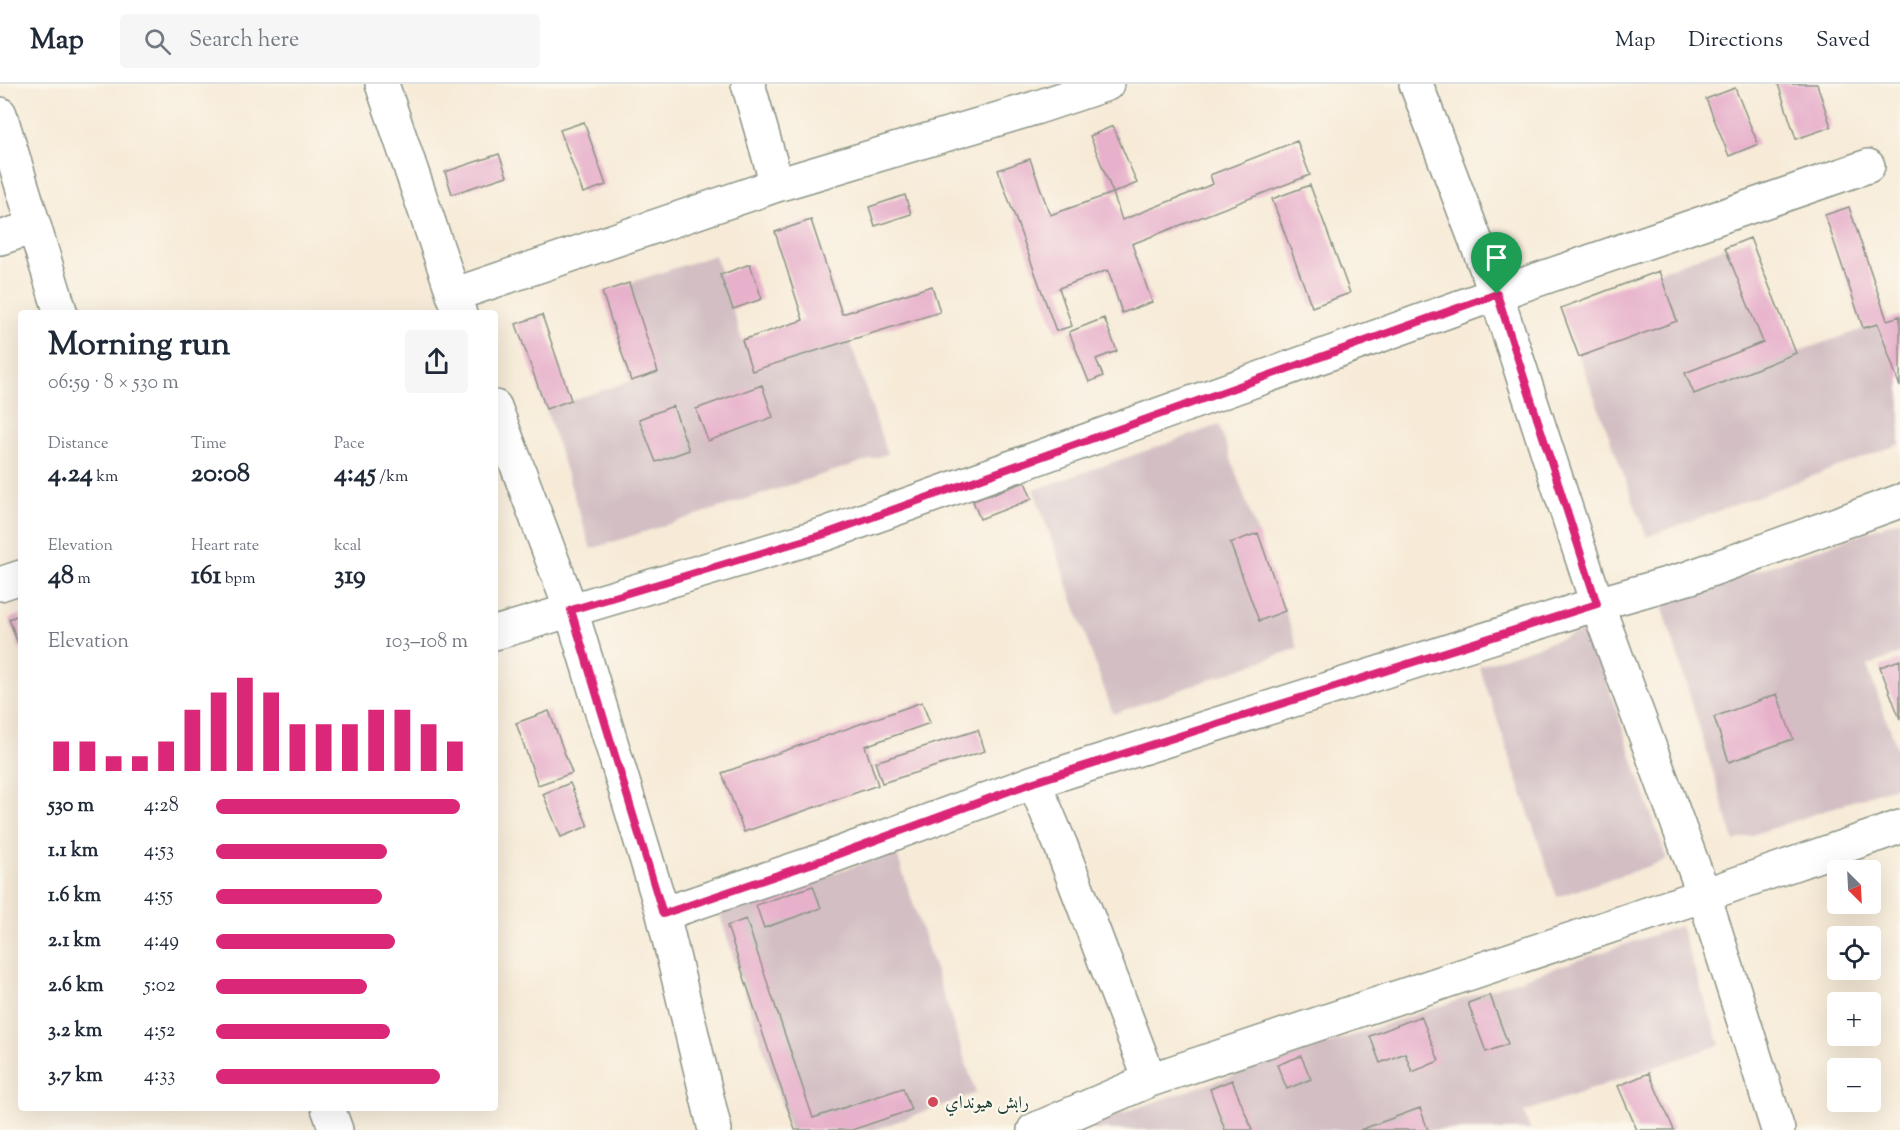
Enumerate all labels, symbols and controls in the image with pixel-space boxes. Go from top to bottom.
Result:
search box [120,14,540,68]
text: Map [30,21,84,61]
icon: search [141,25,174,58]
text: Search here [189,25,299,57]
text: Map [1615,26,1655,56]
text: Directions [1688,26,1783,56]
text: Saved [1816,26,1870,56]
pin [1471,232,1522,294]
icon: arrive [1480,241,1513,274]
text: Morning run [48,322,230,370]
button: share [405,330,468,393]
text: 06:59 · 8 × 530 m [48,369,179,398]
text: Distance [48,433,108,456]
text: Time [191,433,227,456]
text: Pace [334,433,365,456]
text: 4.24 [48,456,93,493]
text: 20:08 [191,456,250,493]
text: 4:45 [334,456,376,493]
text: km [93,466,118,489]
text: /km [376,466,408,489]
text: Elevation [48,535,113,558]
text: Heart rate [191,535,259,558]
text: kcal [334,535,362,558]
text: 48 [48,558,74,595]
text: 161 [191,558,221,595]
text: 319 [334,558,366,595]
text: m [74,568,91,591]
text: bpm [221,568,255,591]
text: Elevation [48,628,129,657]
text: 103–108 m [385,628,468,657]
text: 530 m [48,792,94,821]
text: 4:28 [144,792,179,821]
text: 1.1 km [48,837,98,866]
text: 4:53 [144,837,174,866]
north arrow [1827,860,1881,914]
map controls [1827,860,1881,1112]
text: 1.6 km [48,882,101,911]
text: 4:55 [144,882,173,911]
button: locate [1827,926,1881,980]
text: 2.1 km [48,927,101,956]
text: 4:49 [144,927,179,956]
text: 2.6 km [48,972,104,1001]
text: 5:02 [144,972,176,1001]
button: + [1827,992,1881,1046]
text: 3.2 km [48,1017,102,1046]
text: 4:52 [144,1017,175,1046]
button: − [1827,1058,1881,1112]
text: 3.7 km [48,1062,103,1091]
text: 4:33 [144,1062,175,1091]
place label: رابش هيونداي [945,1091,1029,1117]
marker: رابش هيونداي [926,1095,940,1109]

